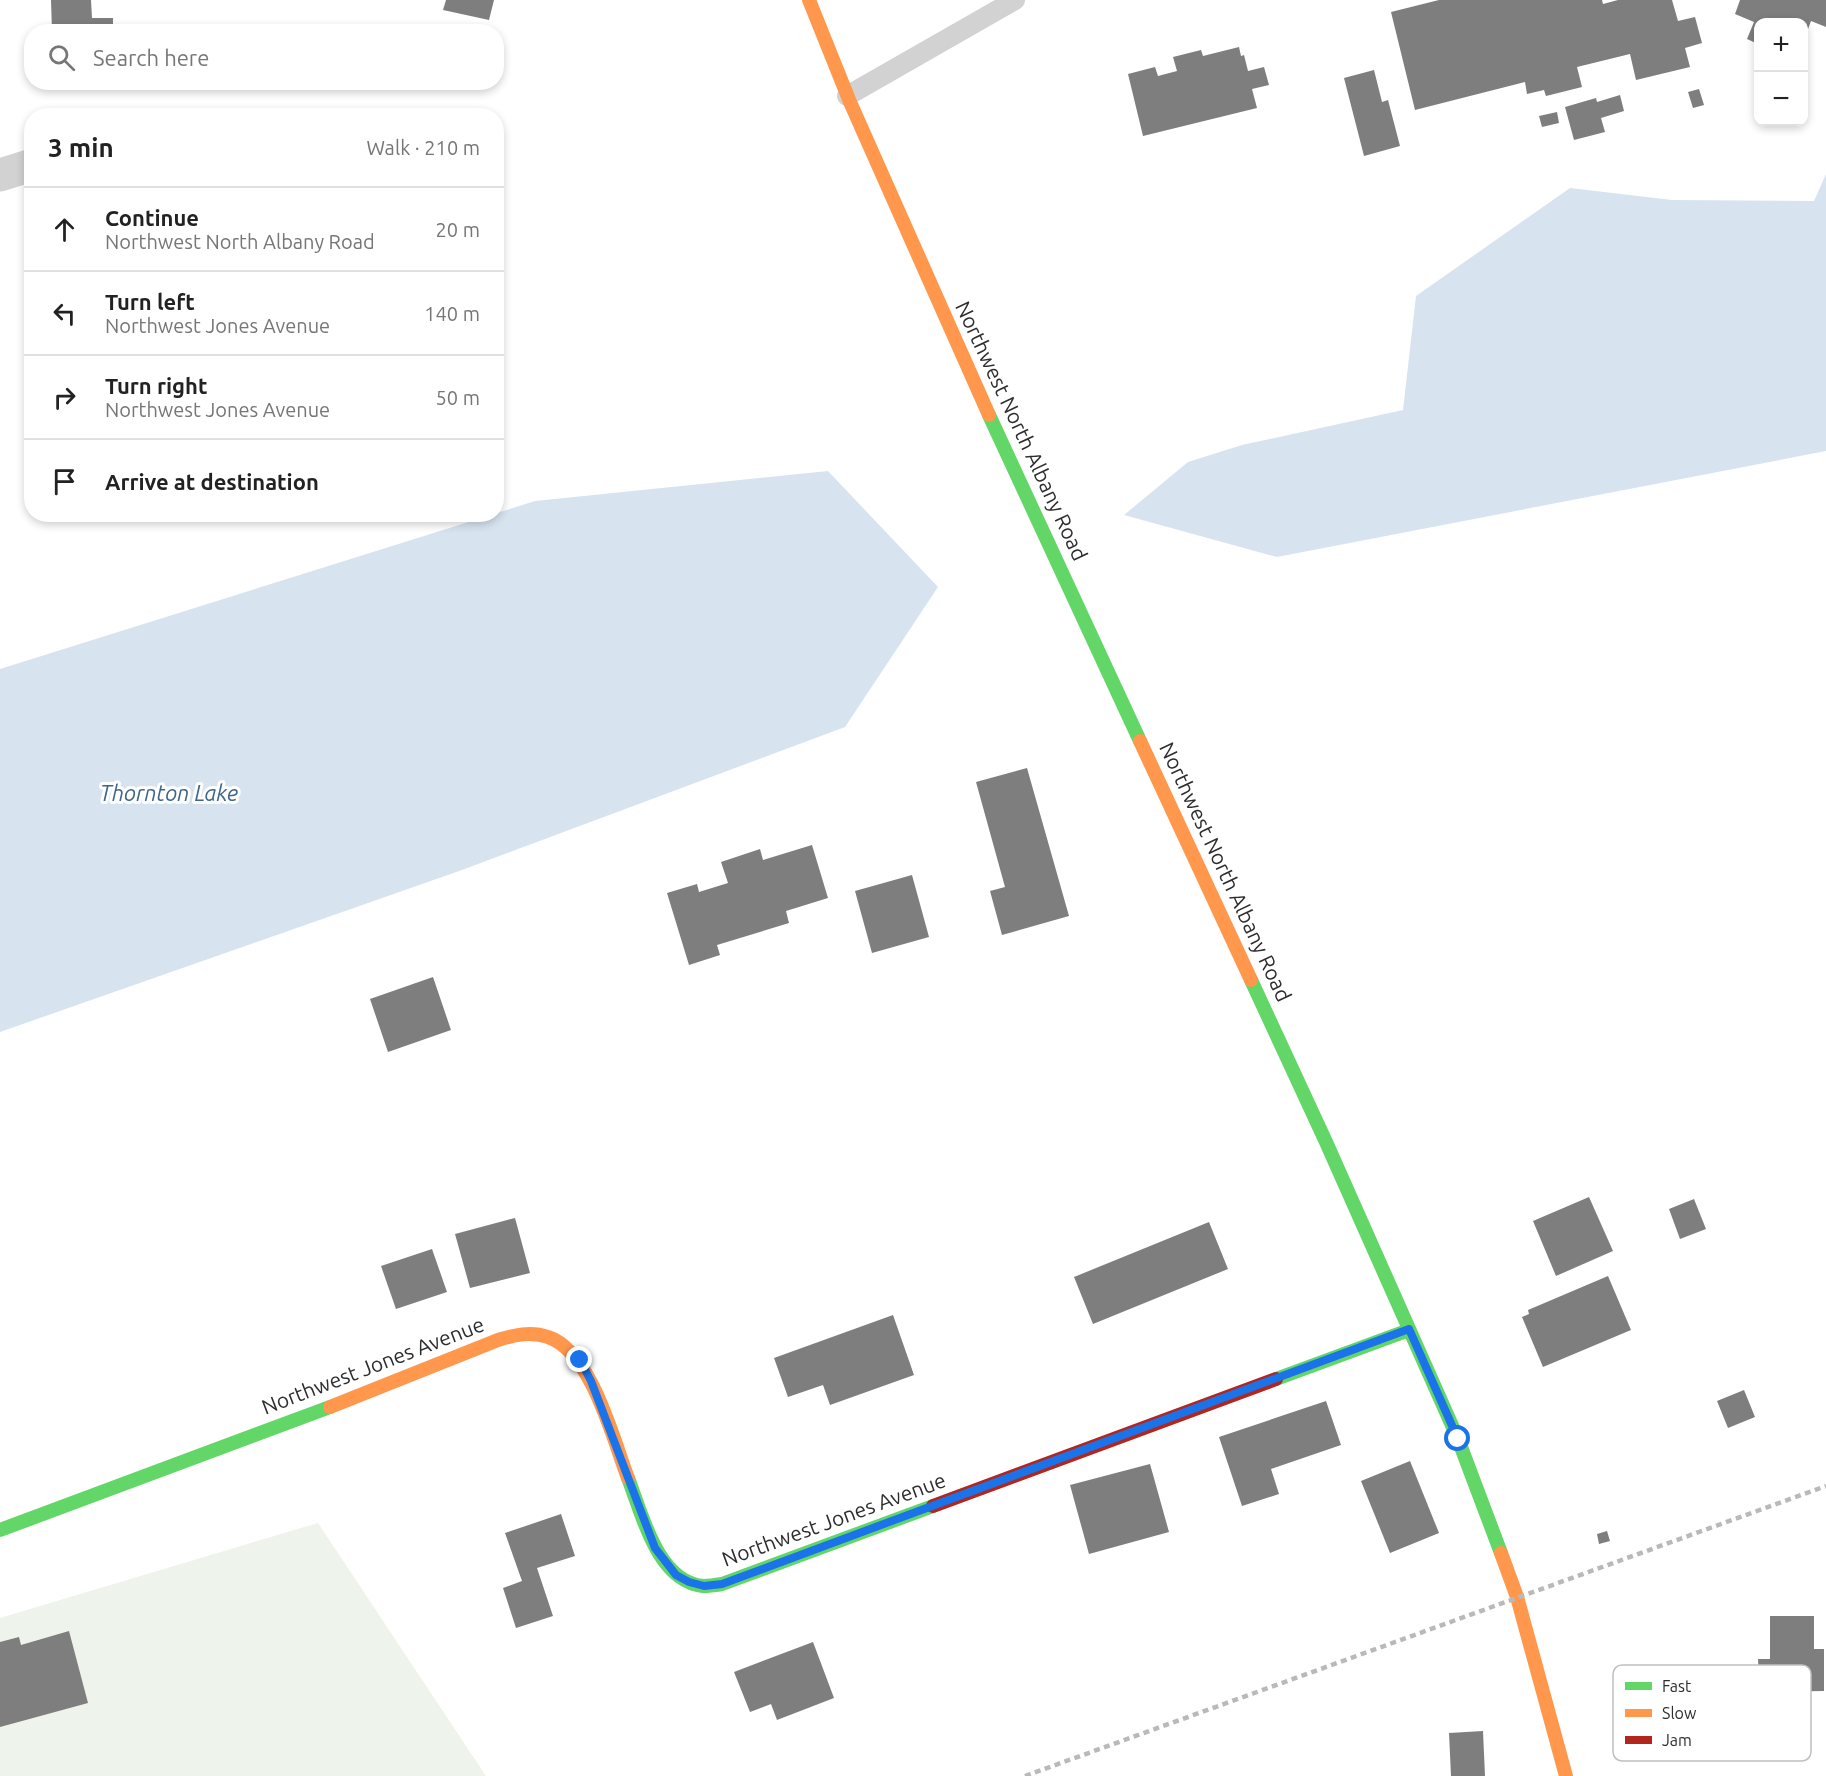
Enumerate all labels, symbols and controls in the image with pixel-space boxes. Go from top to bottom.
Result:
map controls [1754,18,1808,126]
button: + [1754,18,1808,72]
search box [24,24,504,90]
icon: search [45,41,78,74]
text: Search here [93,45,209,70]
button: − [1754,72,1808,126]
text: 3 min [48,133,114,162]
text: Walk · 210 m [367,136,480,159]
text: Continue [105,205,199,230]
icon: ahead [48,213,81,246]
text: 20 m [436,218,480,241]
text: Northwest North Albany Road [105,230,375,253]
text: Turn left [105,289,195,314]
icon: left [48,297,81,330]
street label: Northwest North Albany Road [951,297,1093,564]
text: 140 m [424,302,480,325]
text: Northwest Jones Avenue [105,314,330,337]
text: Turn right [105,373,207,398]
icon: right [48,381,81,414]
text: 50 m [436,386,480,409]
text: Northwest Jones Avenue [105,398,330,421]
icon: arrive [48,465,81,498]
text: Arrive at destination [105,469,319,494]
street label: Northwest North Albany Road [1155,738,1297,1005]
water label: Thornton Lake [100,780,238,805]
street label: Northwest Jones Avenue [258,1312,487,1419]
route end [566,1346,592,1372]
route start [1444,1425,1470,1451]
street label: Northwest Jones Avenue [718,1467,949,1571]
legend [1613,1665,1811,1761]
text: Fast [1662,1677,1692,1695]
text: Slow [1662,1704,1697,1722]
text: Jam [1662,1731,1692,1749]

